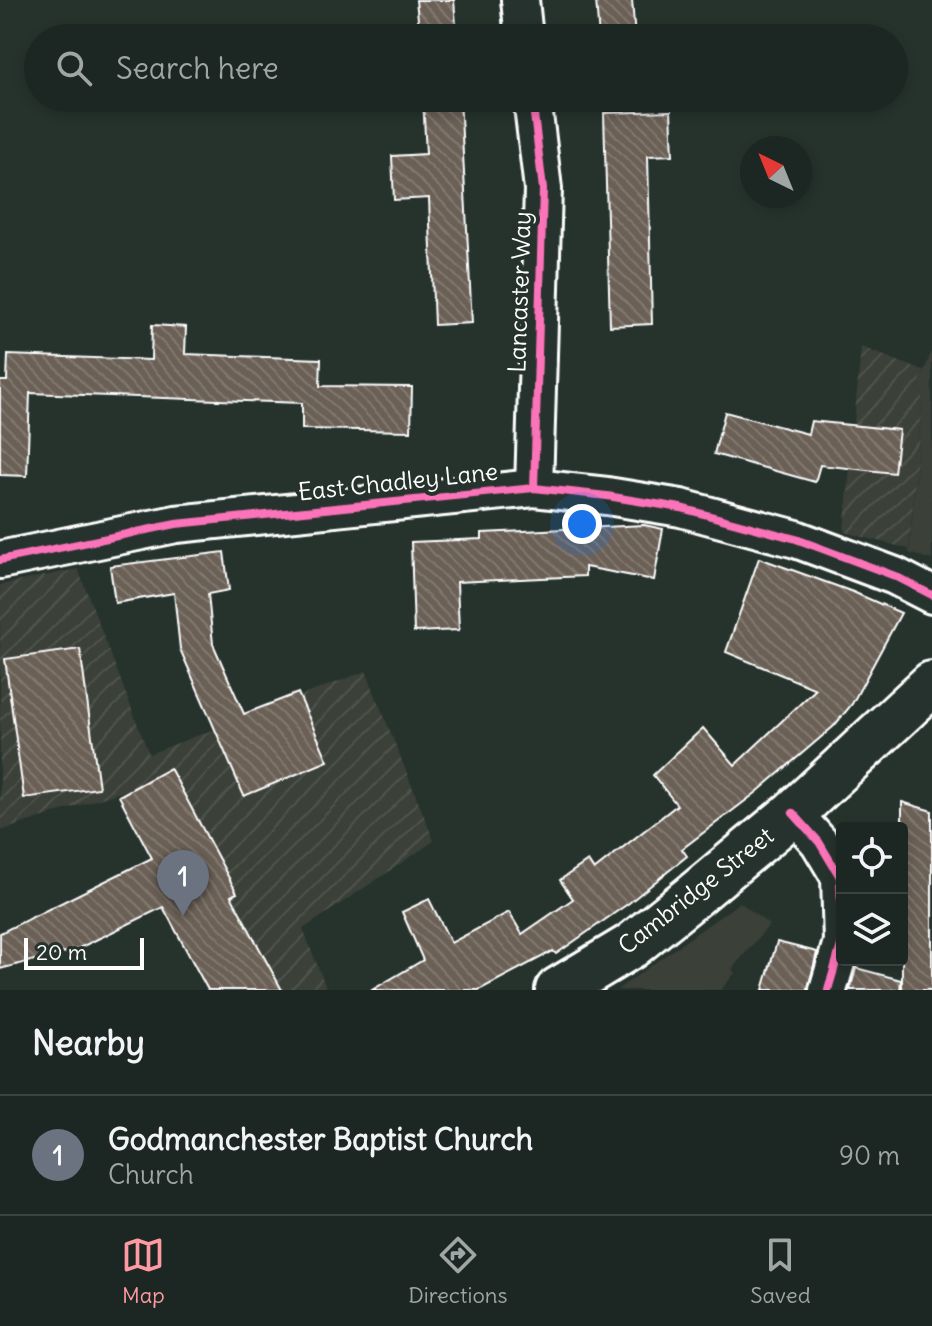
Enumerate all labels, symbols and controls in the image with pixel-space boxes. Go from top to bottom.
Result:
search box [24,24,908,112]
icon: search [52,46,96,90]
text: Search here [116,49,279,87]
north arrow [740,136,812,208]
street label: Lancaster Way [501,211,537,373]
street label: East Chadley Lane [297,456,499,506]
your location [562,504,602,544]
street label: Cambridge Street [612,820,779,960]
map controls [836,822,908,966]
button: locate [836,822,908,894]
pin: 1 [157,850,209,916]
button: layers [836,894,908,966]
scale bar [24,934,144,970]
text: 20 m [36,938,87,966]
text: Nearby [32,1021,145,1064]
text: Godmanchester Baptist Church [108,1120,533,1158]
text: 1 [53,1139,63,1172]
text: 90 m [839,1139,900,1172]
text: Church [108,1158,194,1191]
tab: Map [121,1233,165,1309]
tab: Directions [408,1233,508,1309]
tab: Saved [750,1233,811,1309]

